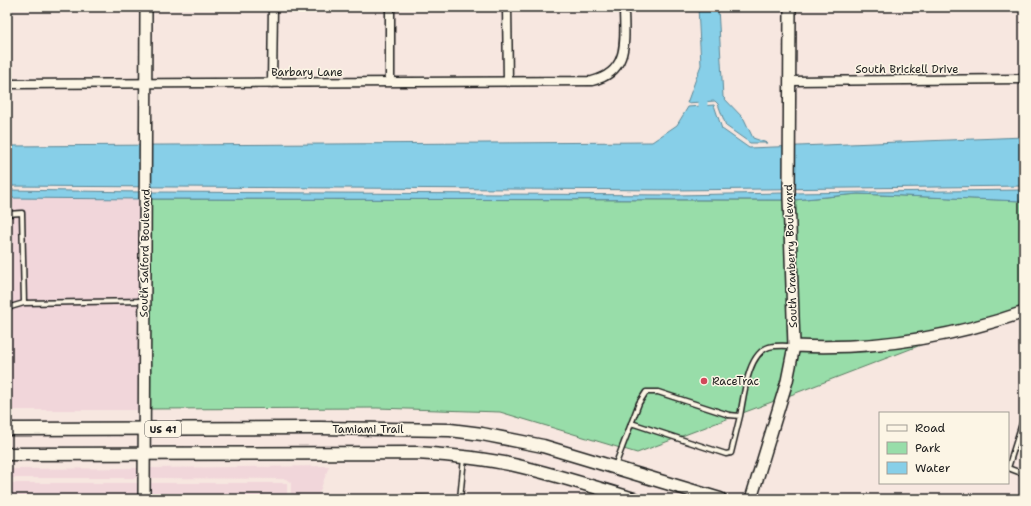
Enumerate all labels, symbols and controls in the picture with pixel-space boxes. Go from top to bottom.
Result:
street label: South Brickell Drive [855,62,959,77]
street label: Barbary Lane [271,65,343,80]
street label: South Cranberry Boulevard [781,184,801,328]
street label: South Salford Boulevard [136,188,154,317]
place label: RaceTrac [712,374,760,389]
marker: RaceTrac [699,376,709,386]
legend [879,412,1009,484]
text: Road [915,420,946,436]
road number: US 41 [145,421,181,437]
street label: Tamiami Trail [332,422,404,437]
text: Park [915,440,941,456]
text: Water [915,460,951,476]

